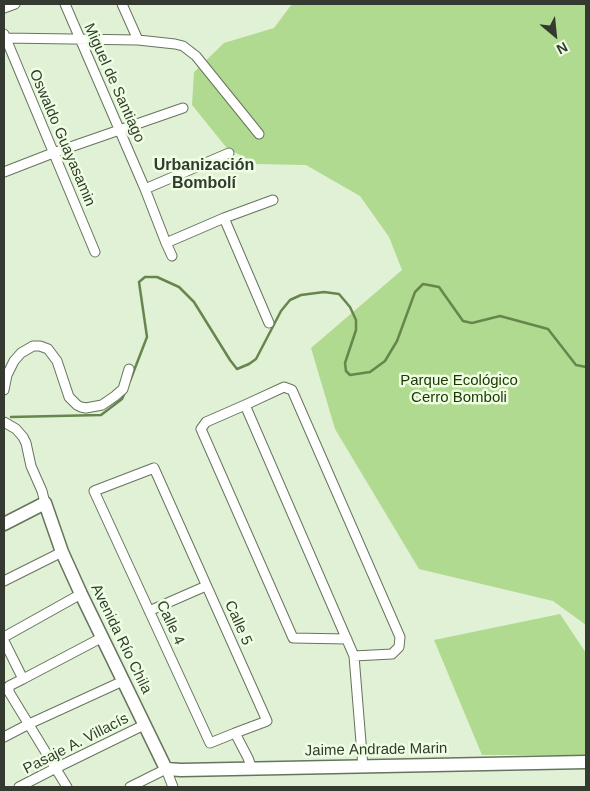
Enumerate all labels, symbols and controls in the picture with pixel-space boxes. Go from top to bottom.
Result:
north arrow [530,10,580,60]
street label: Miguel de Santiago [80,21,148,145]
text: N [554,39,570,58]
street label: Oswaldo Guayasamin [25,67,99,209]
district label: Urbanización Bombolí [154,156,254,194]
park label: Parque Ecológico Cerro Bomboli [400,372,518,407]
street label: Avenida Río Chila [87,581,155,697]
street label: Calle 4 [152,598,188,648]
street label: Calle 5 [220,598,256,648]
street label: Pasaje A. Villacís [20,710,132,778]
street label: Jaime Andrade Marin [305,740,447,760]

